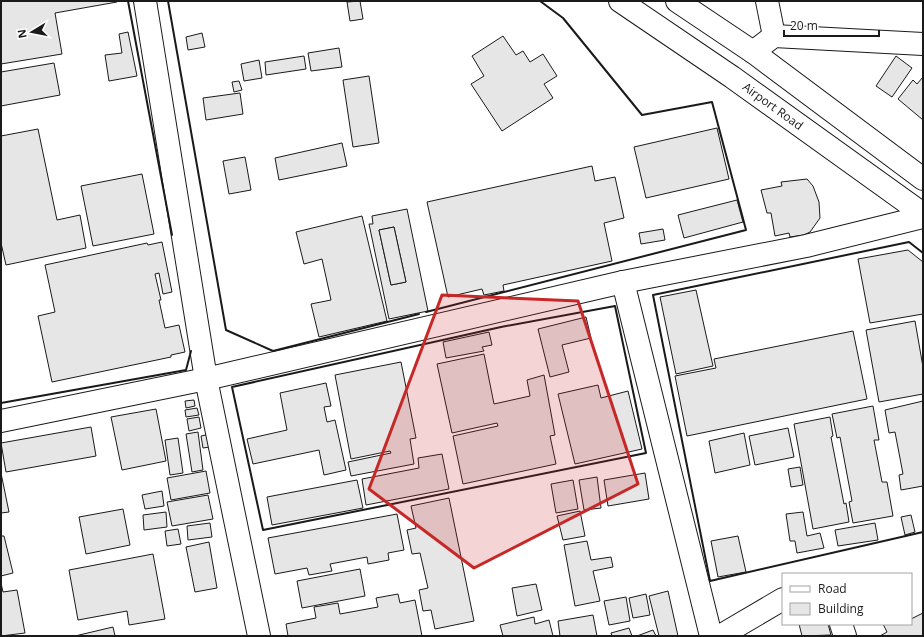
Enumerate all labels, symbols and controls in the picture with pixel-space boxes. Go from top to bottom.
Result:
north arrow [12,12,52,52]
scale bar [784,12,879,38]
text: 20 m [790,17,818,34]
text: N [13,28,30,40]
street label: Airport Road [739,78,807,134]
legend [782,573,912,625]
text: Road [818,580,847,597]
text: Building [818,600,864,617]

